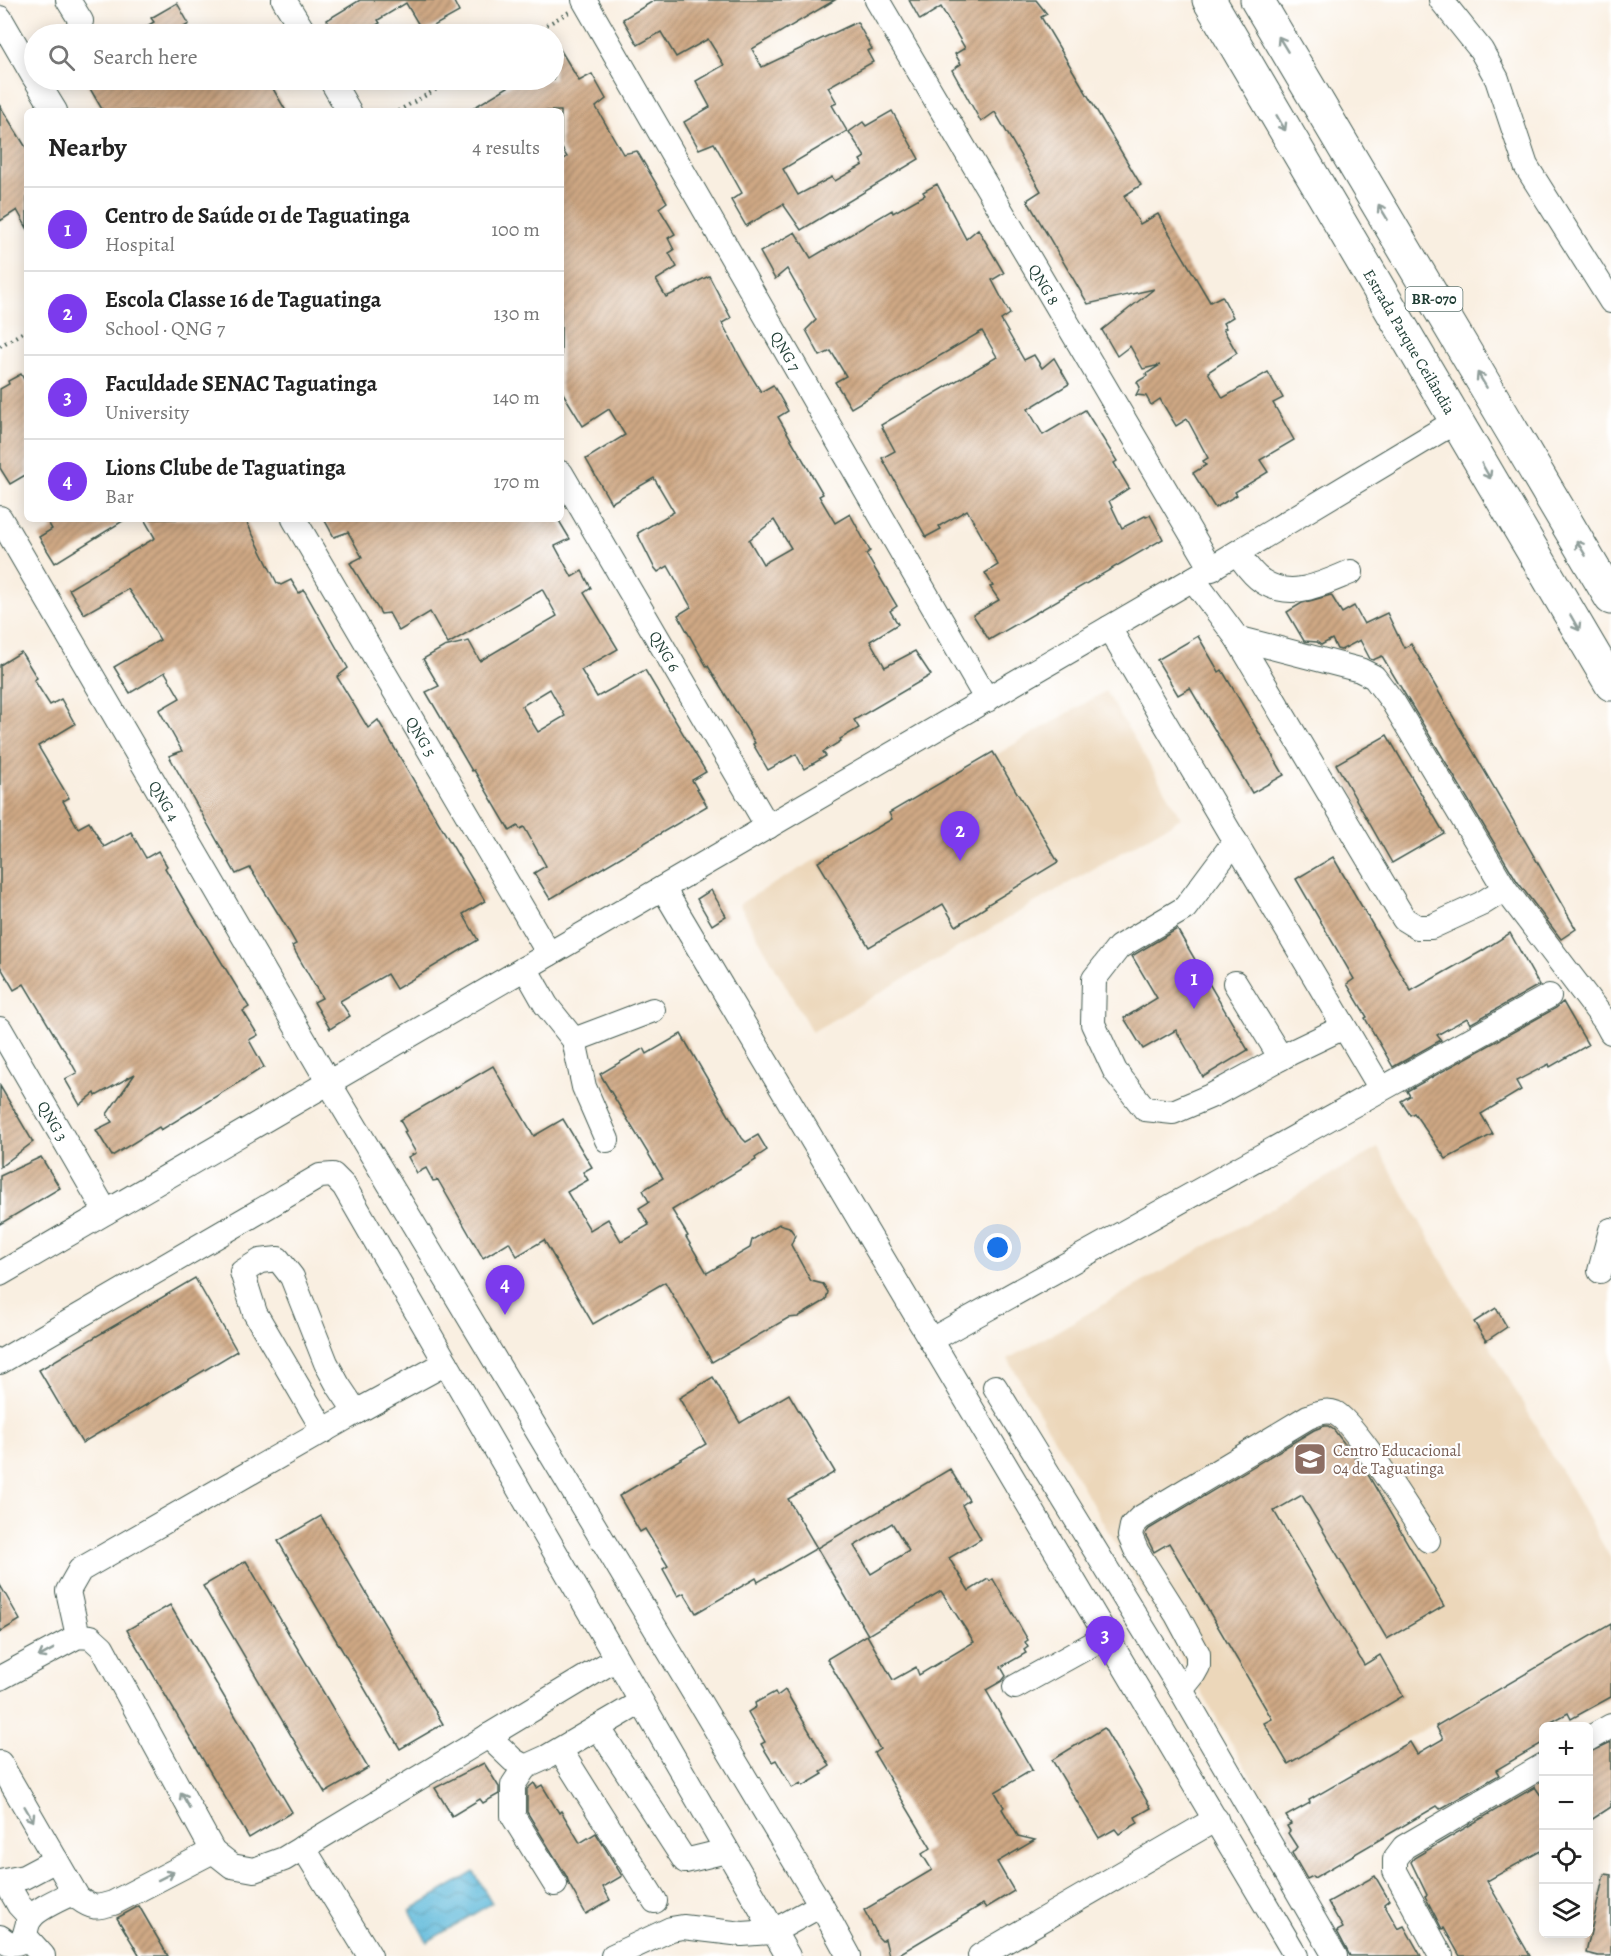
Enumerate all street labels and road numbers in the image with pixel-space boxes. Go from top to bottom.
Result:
street label: QNG 8 [1023,260,1064,310]
street label: Estrada Parque Ceilândia [1357,265,1460,419]
road number: BR-070 [1406,287,1462,311]
street label: QNG 7 [765,327,806,376]
street label: QNG 6 [644,627,685,676]
street label: QNG 5 [400,713,441,761]
street label: QNG 4 [143,777,184,826]
street label: QNG 3 [32,1097,73,1145]

